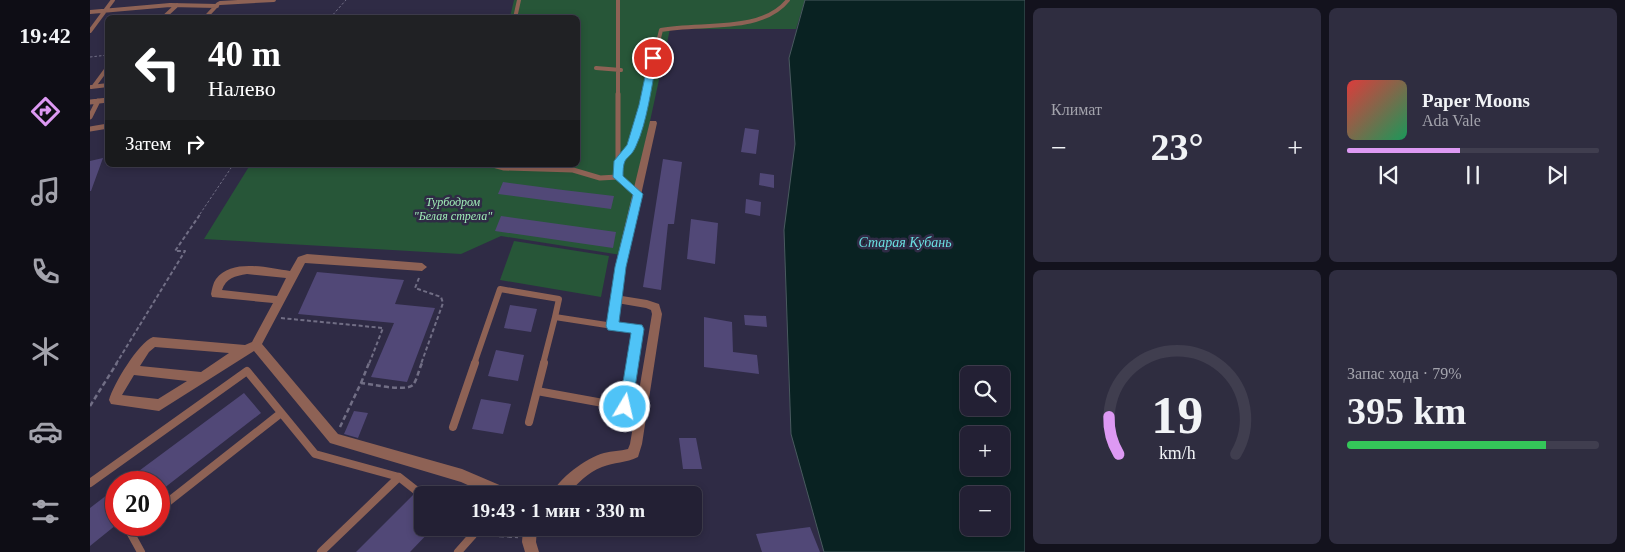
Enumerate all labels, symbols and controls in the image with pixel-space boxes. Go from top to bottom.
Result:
text: 19:42 [19,23,71,48]
icon: left [125,35,190,100]
text: 40 m [208,35,281,74]
pin [632,37,674,79]
icon: arrive [639,44,667,72]
text: Налево [208,76,276,101]
text: Paper Moons [1422,90,1530,111]
icon: directions [28,94,63,129]
text: Климат [1051,101,1102,118]
text: Ada Vale [1422,112,1481,129]
text: 23° [1150,126,1204,168]
icon: right [181,130,209,158]
text: − [1051,132,1067,163]
text: + [1287,132,1303,163]
text: Затем [125,133,171,154]
icon: previous [1375,161,1403,189]
icon: pause [1459,161,1487,189]
icon: next [1543,161,1571,189]
icon: music [28,174,63,209]
park label: Турбодром "Белая стрела" [414,195,493,223]
water label: Старая Кубань [858,235,952,250]
icon: phone [28,254,63,289]
icon: climate [28,334,63,369]
text: Запас хода · 79% [1347,365,1462,382]
map controls [960,366,1010,536]
button: search [960,366,1010,416]
position arrow [598,380,650,432]
text: 19 [1151,387,1203,444]
text: 395 km [1347,390,1466,432]
icon: car [28,414,63,449]
button: + [960,426,1010,476]
text: km/h [1159,443,1195,463]
speed limit sign: 20 [105,471,170,536]
button: − [960,486,1010,536]
icon: filters [28,494,63,529]
text: 19:43 · 1 мин · 330 m [471,500,645,521]

